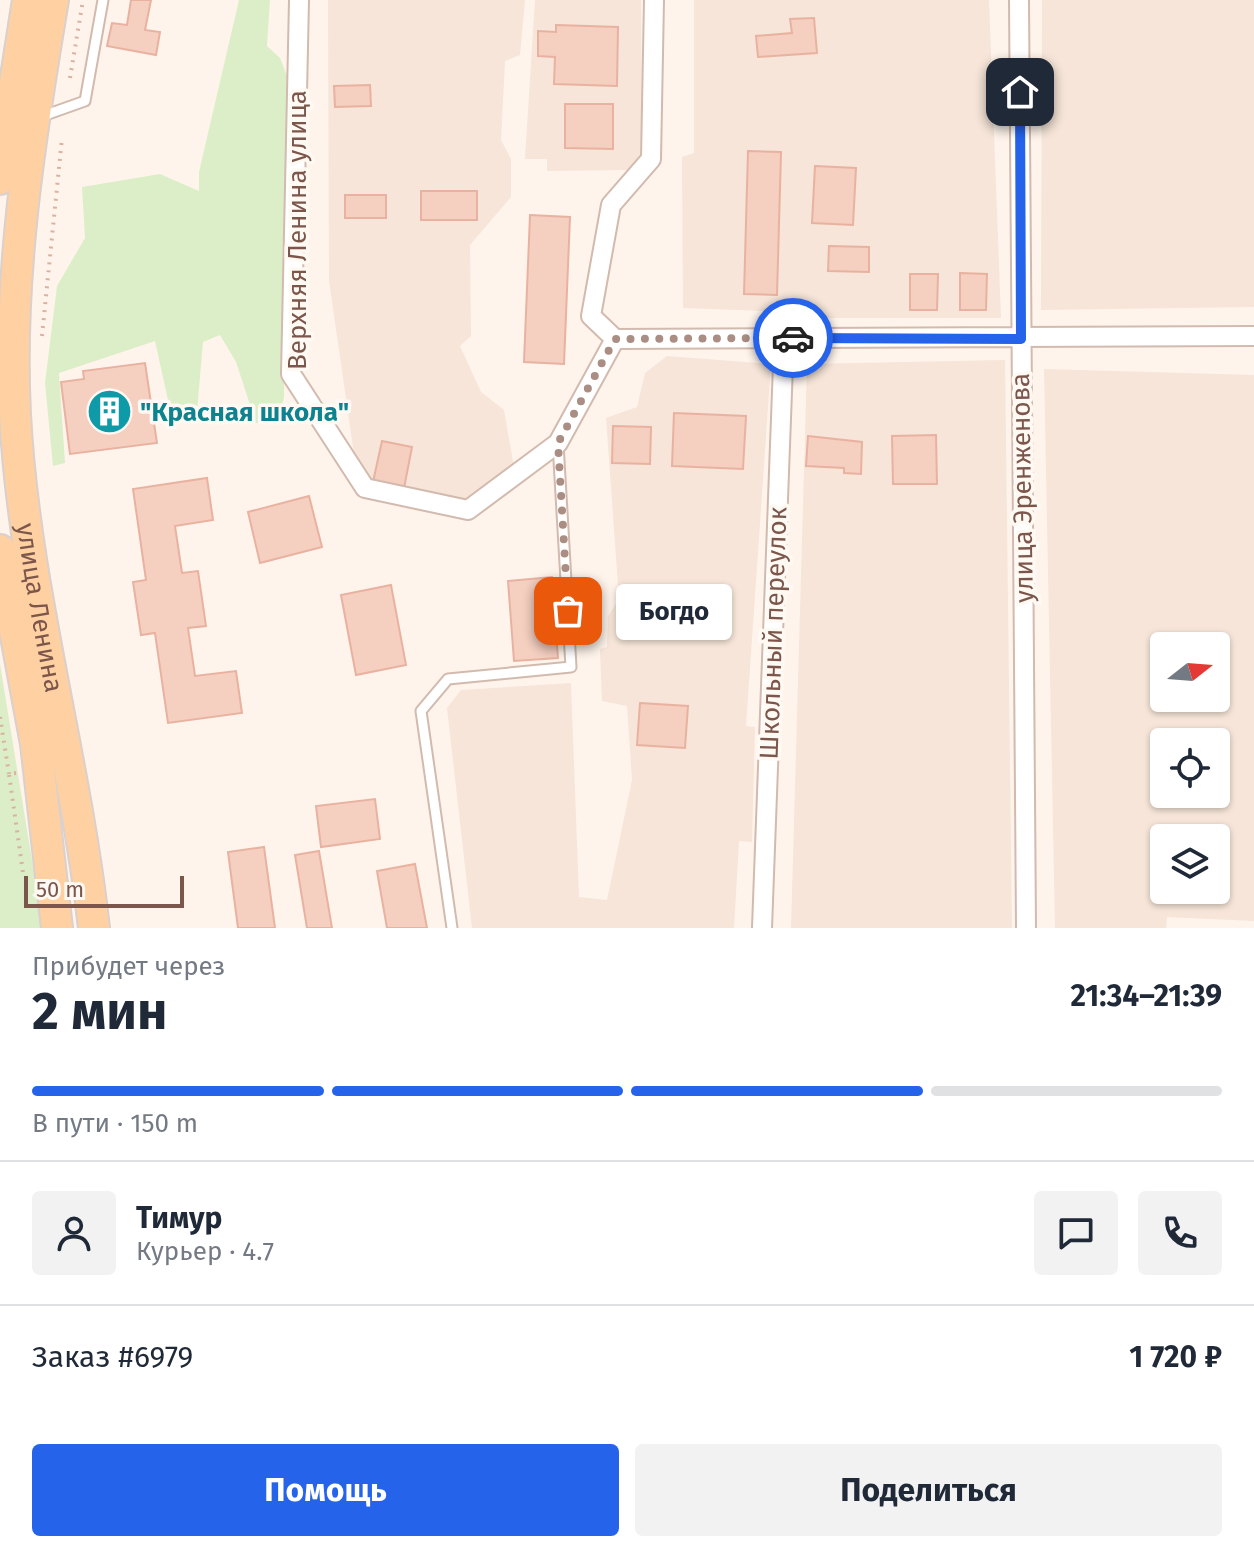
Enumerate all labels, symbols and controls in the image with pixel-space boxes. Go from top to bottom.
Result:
pin [986,58,1054,126]
icon: home [998,70,1042,114]
street label: Верхняя Ленина улица [282,90,313,370]
courier [753,298,833,378]
icon: car [771,316,815,360]
street label: улица Эренженова [1005,373,1040,603]
building icon: "Красная школа" [85,388,133,436]
place label: "Красная школа" [140,397,349,428]
street label: Школьный переулок [754,506,793,760]
street label: улица Ленина [10,521,69,695]
pin [534,577,602,645]
callout: Богдо [616,583,732,639]
icon: bag [546,589,590,633]
text: Богдо [639,596,709,627]
north arrow [1150,632,1230,712]
map controls [1150,632,1230,904]
button: locate [1150,728,1230,808]
button: layers [1150,824,1230,904]
scale bar [24,872,184,908]
text: 50 m [36,876,84,903]
text: Прибудет через [32,951,225,982]
text: 21:34–21:39 [1070,978,1222,1014]
text: 2 мин [32,980,167,1043]
text: В пути · 150 m [32,1108,198,1139]
button: person [32,1191,116,1275]
button: chat [1034,1191,1118,1275]
button: phone [1138,1191,1222,1275]
text: Тимур [136,1200,222,1236]
text: Курьер · 4.7 [136,1236,274,1267]
text: Заказ #6979 [32,1339,193,1375]
text: 1 720 ₽ [1129,1339,1222,1375]
button: Помощь [32,1444,619,1536]
button: Поделиться [635,1444,1222,1536]

